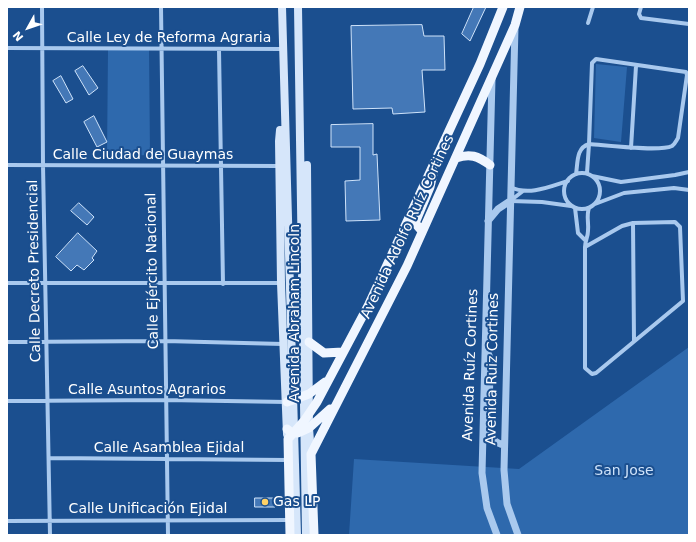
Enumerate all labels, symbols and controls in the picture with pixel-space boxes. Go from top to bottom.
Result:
north arrow [8,8,48,48]
text: N [10,28,26,44]
street label: Calle Ley de Reforma Agraria [67,30,271,46]
street label: Avenida Adolfo Ruíz Cortines [358,132,458,322]
street label: Calle Ciudad de Guaymas [53,147,233,163]
street label: Calle Decreto Presidencial [25,180,45,362]
street label: Calle Ejército Nacional [143,193,163,349]
street label: Avenida Abraham Lincoln [287,224,303,402]
street label: Avenida Ruíz Cortines [460,289,482,441]
street label: Avenida Ruiz Cortines [483,293,503,445]
street label: Calle Asuntos Agrarios [68,382,226,398]
street label: Calle Asamblea Ejidal [94,440,244,456]
park label: San Jose [594,463,654,479]
place label: Gas LP [273,494,320,510]
marker: Gas LP [260,497,270,507]
street label: Calle Unificación Ejidal [69,501,227,517]

